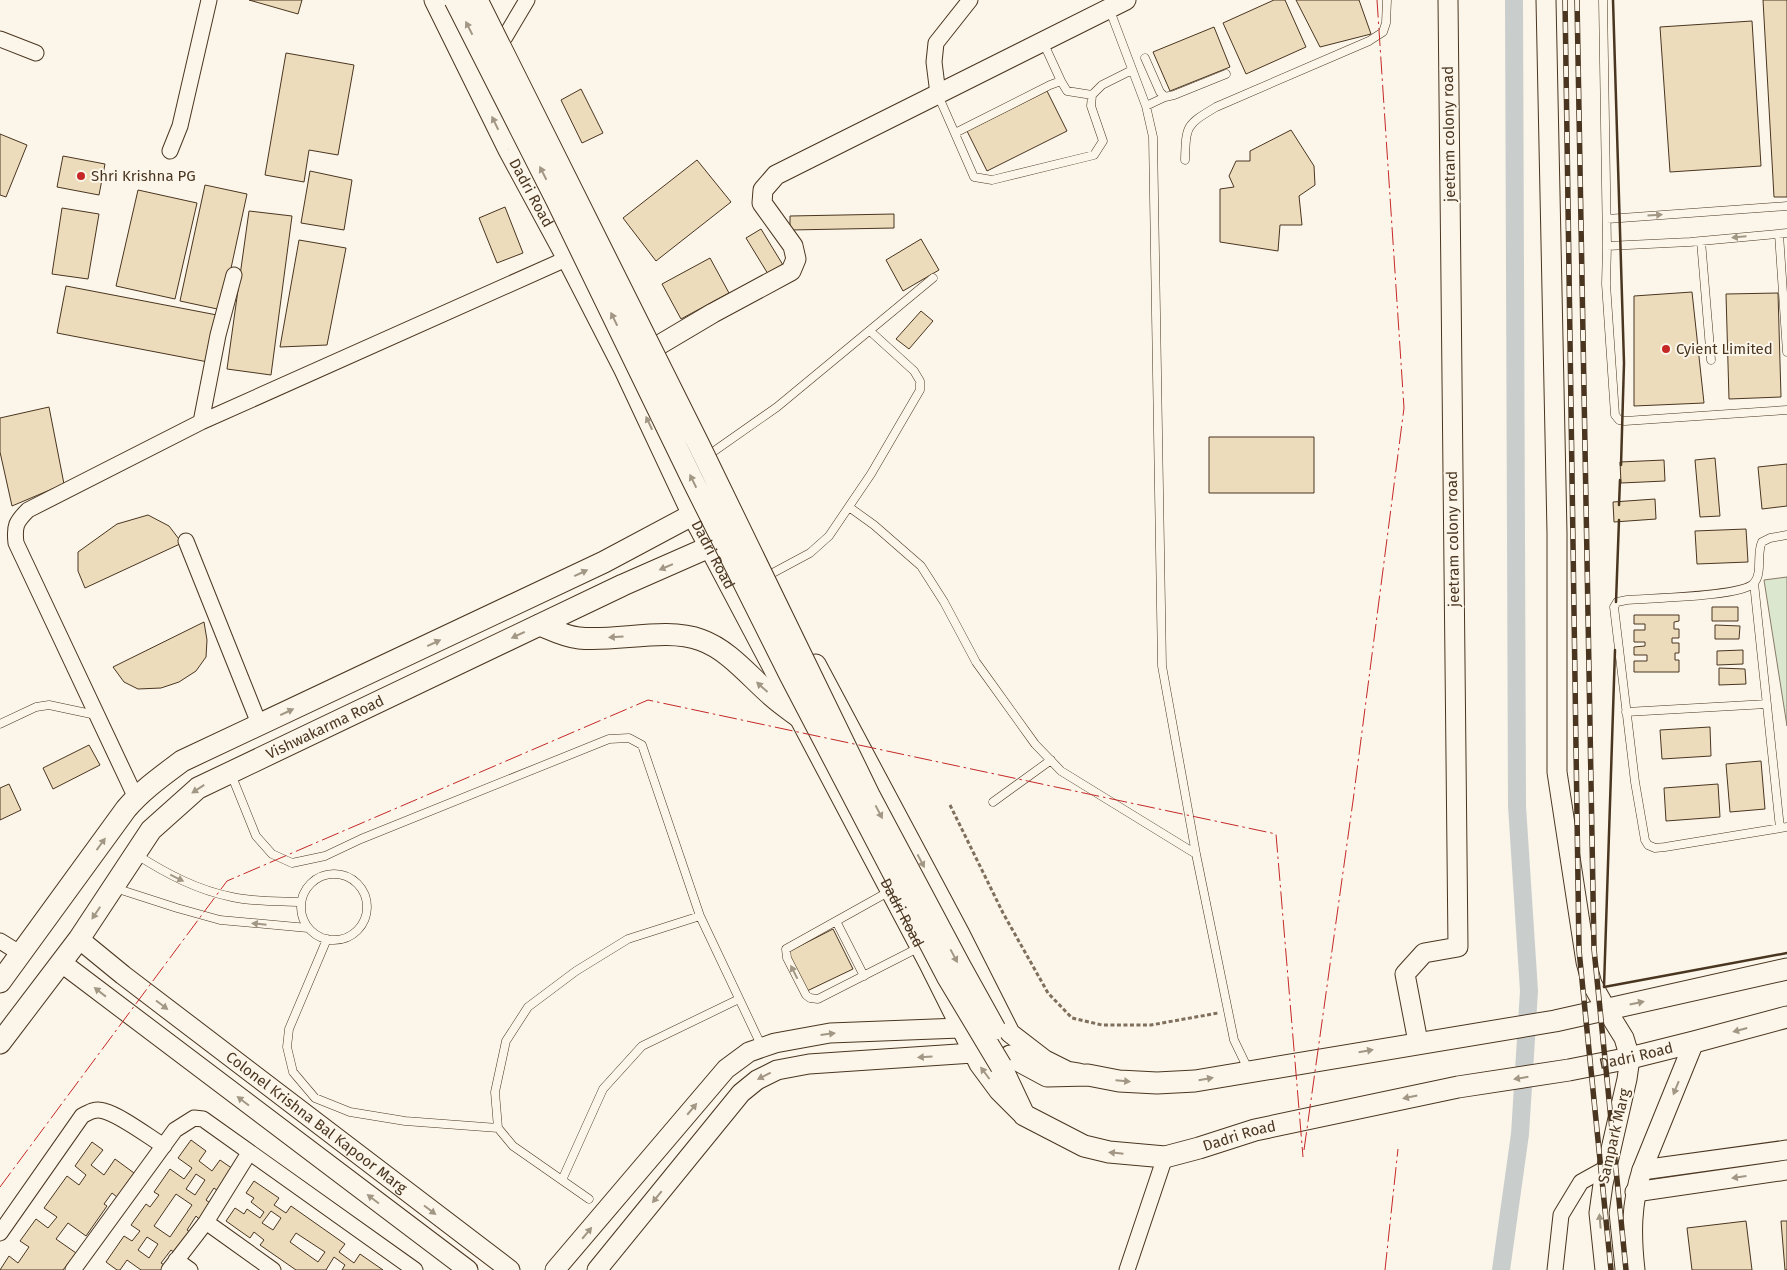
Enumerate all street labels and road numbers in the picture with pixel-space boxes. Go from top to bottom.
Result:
street label: jeetram colony road [1439,66,1459,203]
street label: Dadri Road [505,155,557,230]
street label: jeetram colony road [1443,471,1463,608]
street label: Dadri Road [687,517,738,592]
street label: Vishwakarma Road [263,692,387,763]
street label: Dadri Road [876,875,928,950]
street label: Dadri Road [1598,1039,1675,1073]
street label: Colonel Krishna Bal Kapoor Marg [222,1048,411,1197]
street label: Sampark Marg [1594,1087,1634,1185]
street label: Dadri Road [1201,1117,1277,1155]

